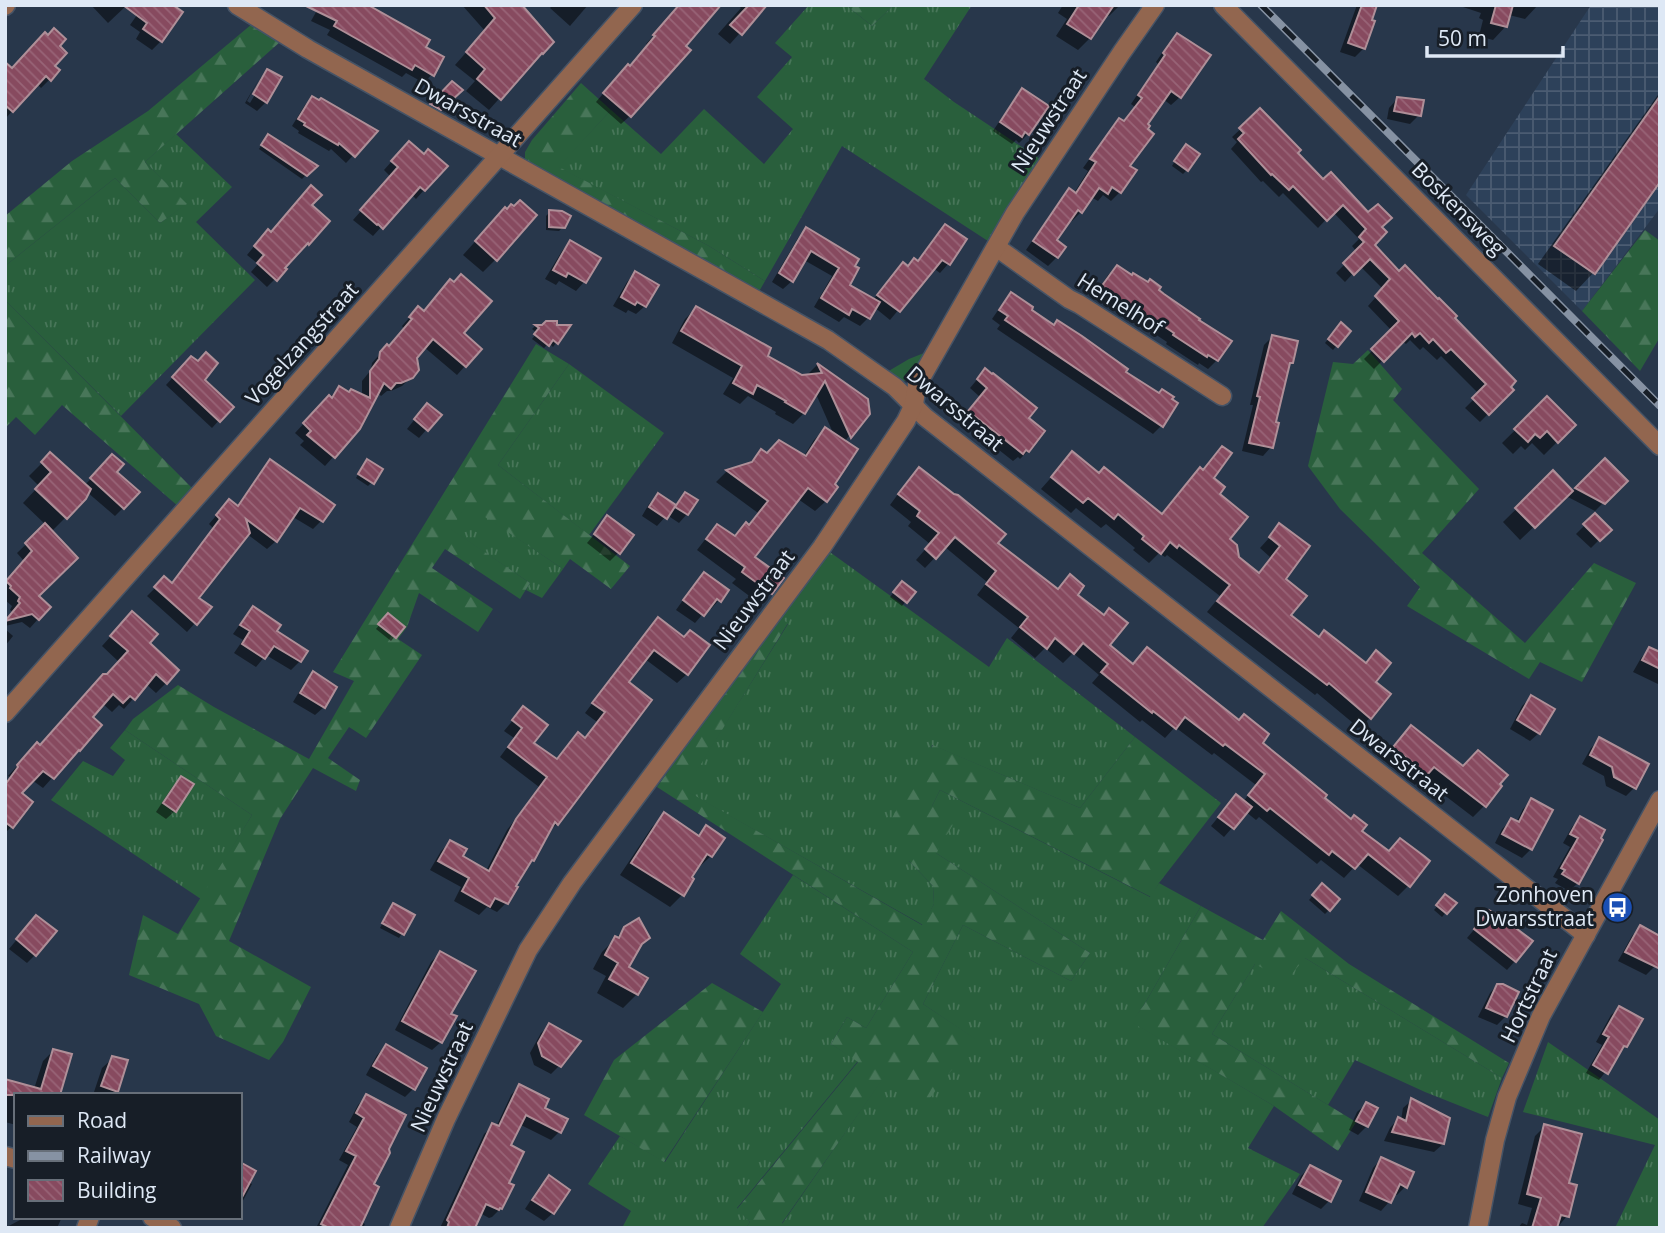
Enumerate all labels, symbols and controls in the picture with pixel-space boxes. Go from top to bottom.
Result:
scale bar [1427,14,1564,58]
text: 50 m [1438,24,1487,52]
street label: Nieuwstraat [1004,63,1092,178]
street label: Dwarsstraat [410,71,527,153]
street label: Boskensweg [1406,155,1512,261]
street label: Hemelhof [1072,266,1170,342]
street label: Vogelzangstraat [239,276,364,411]
street label: Dwarsstraat [901,359,1010,457]
street label: Nieuwstraat [706,543,800,655]
street label: Dwarsstraat [1344,712,1455,807]
place label: Zonhoven Dwarsstraat [1475,880,1594,932]
bus stop icon: Zonhoven Dwarsstraat [1600,890,1634,924]
street label: Hortstraat [1493,944,1563,1047]
street label: Nieuwstraat [403,1017,479,1136]
legend [14,1093,242,1219]
text: Road [77,1106,127,1134]
text: Railway [77,1141,151,1169]
text: Building [77,1176,156,1204]

